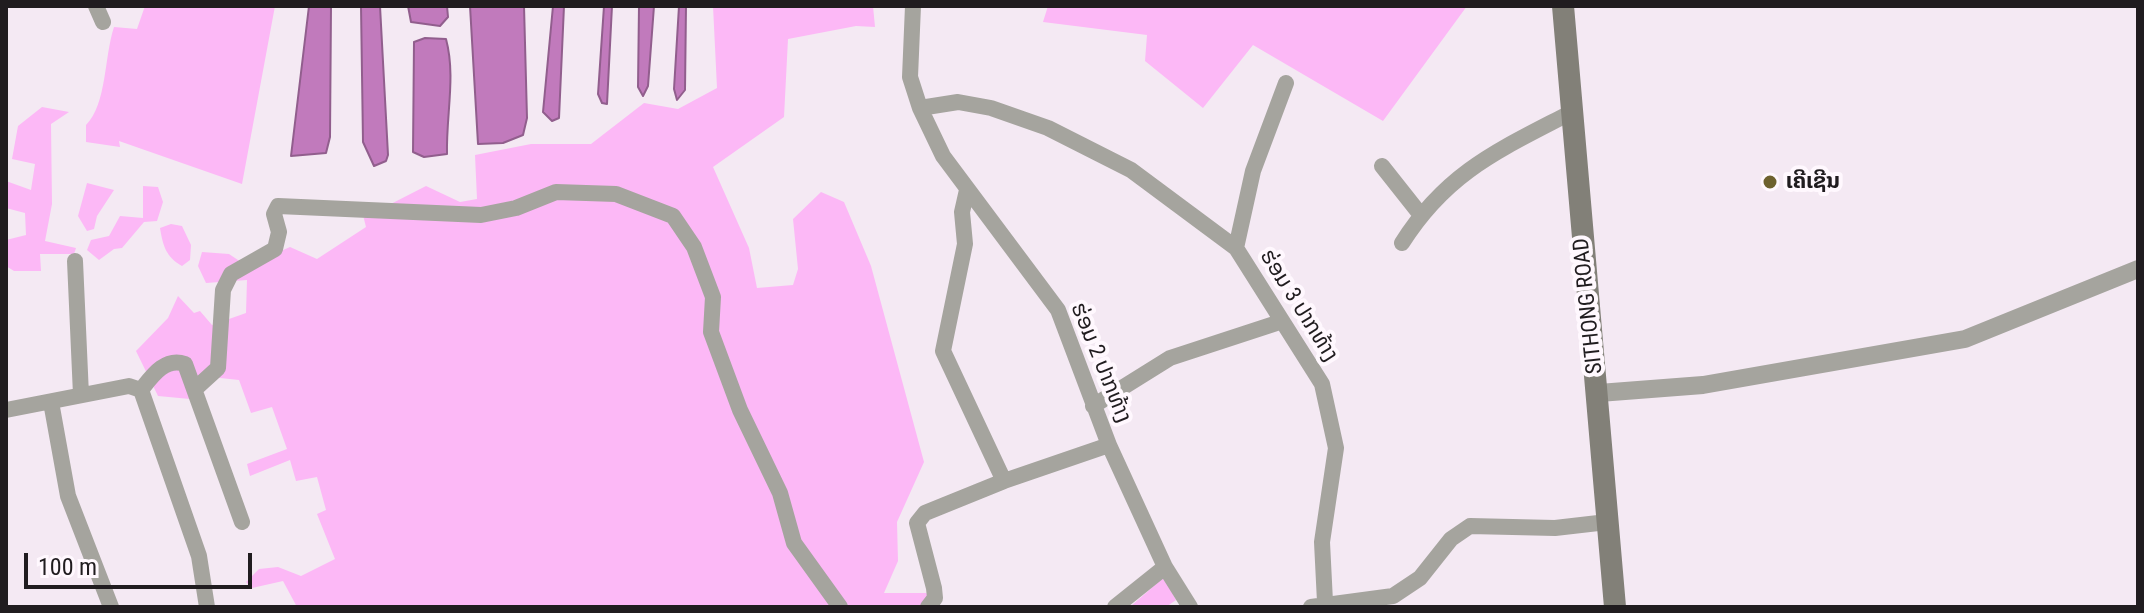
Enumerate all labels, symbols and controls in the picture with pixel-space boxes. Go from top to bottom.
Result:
place label: ເຄີເຊີນ [1786,169,1840,195]
marker: ເຄີເຊີນ [1761,173,1779,191]
street label: SITHONG ROAD [1569,237,1609,375]
street label: ຮ່ອມ 3 ປາກທ້າງ [1253,245,1343,367]
street label: ຮ່ອມ 2 ປາກທ້າງ [1064,299,1136,427]
scale bar [28,537,256,587]
text: 100 m [38,553,97,581]

